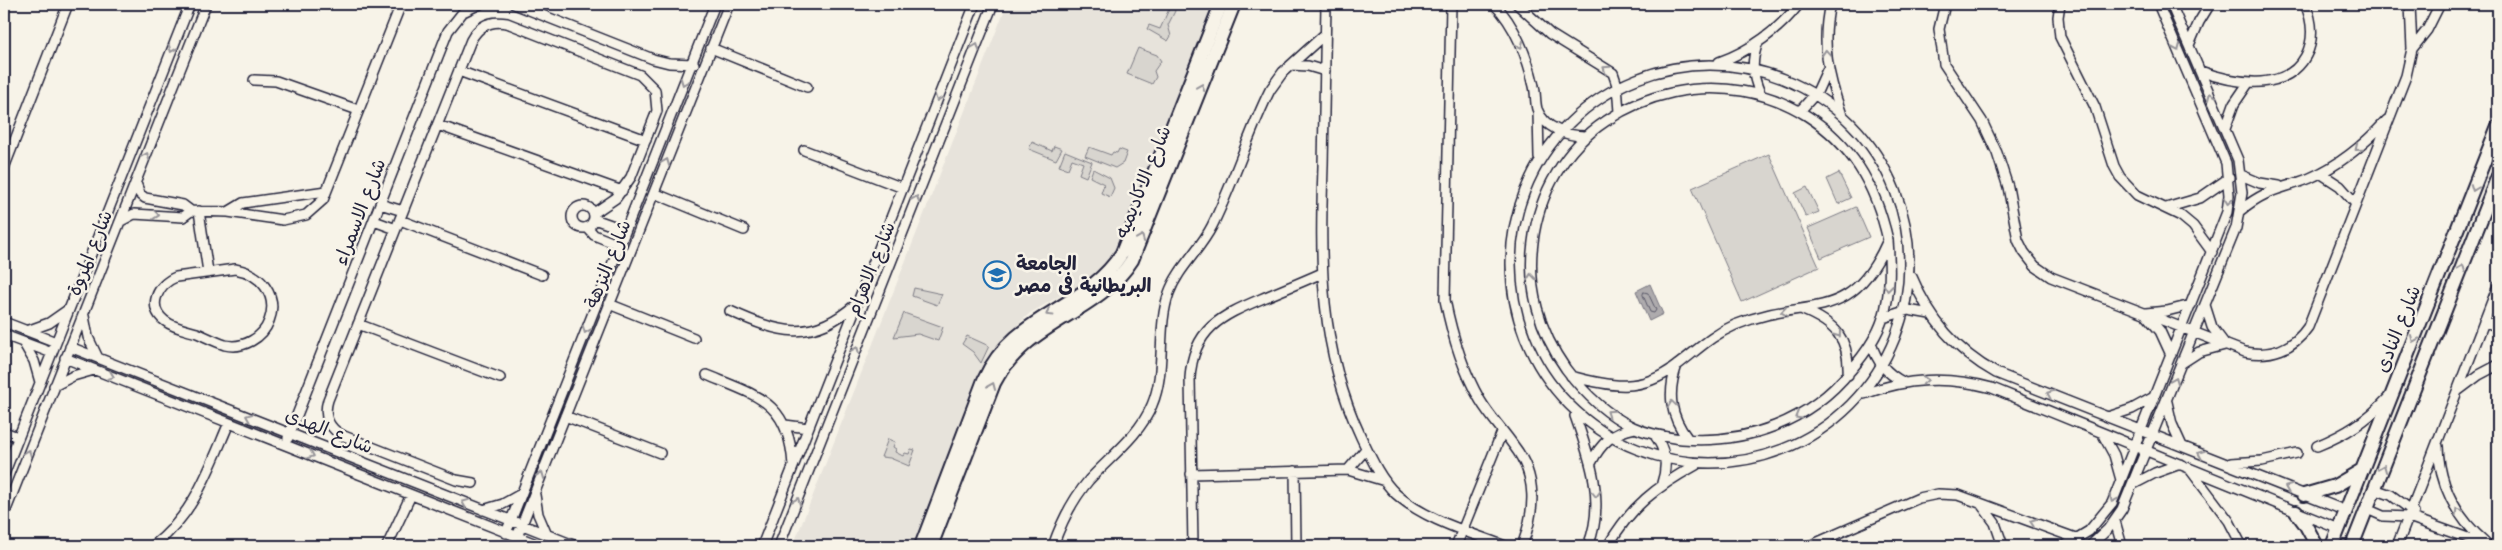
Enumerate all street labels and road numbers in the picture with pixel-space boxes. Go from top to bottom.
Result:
street label: شارع الاكاديميه [1110,123,1177,242]
street label: شارع الاسمراء [330,156,392,269]
street label: شارع المروة [63,207,119,300]
street label: شارع النزهة [580,217,638,312]
street label: شارع الاهرام [842,218,903,321]
street label: شارع النادى [2371,282,2427,376]
street label: شارع الهدى [281,403,376,460]

